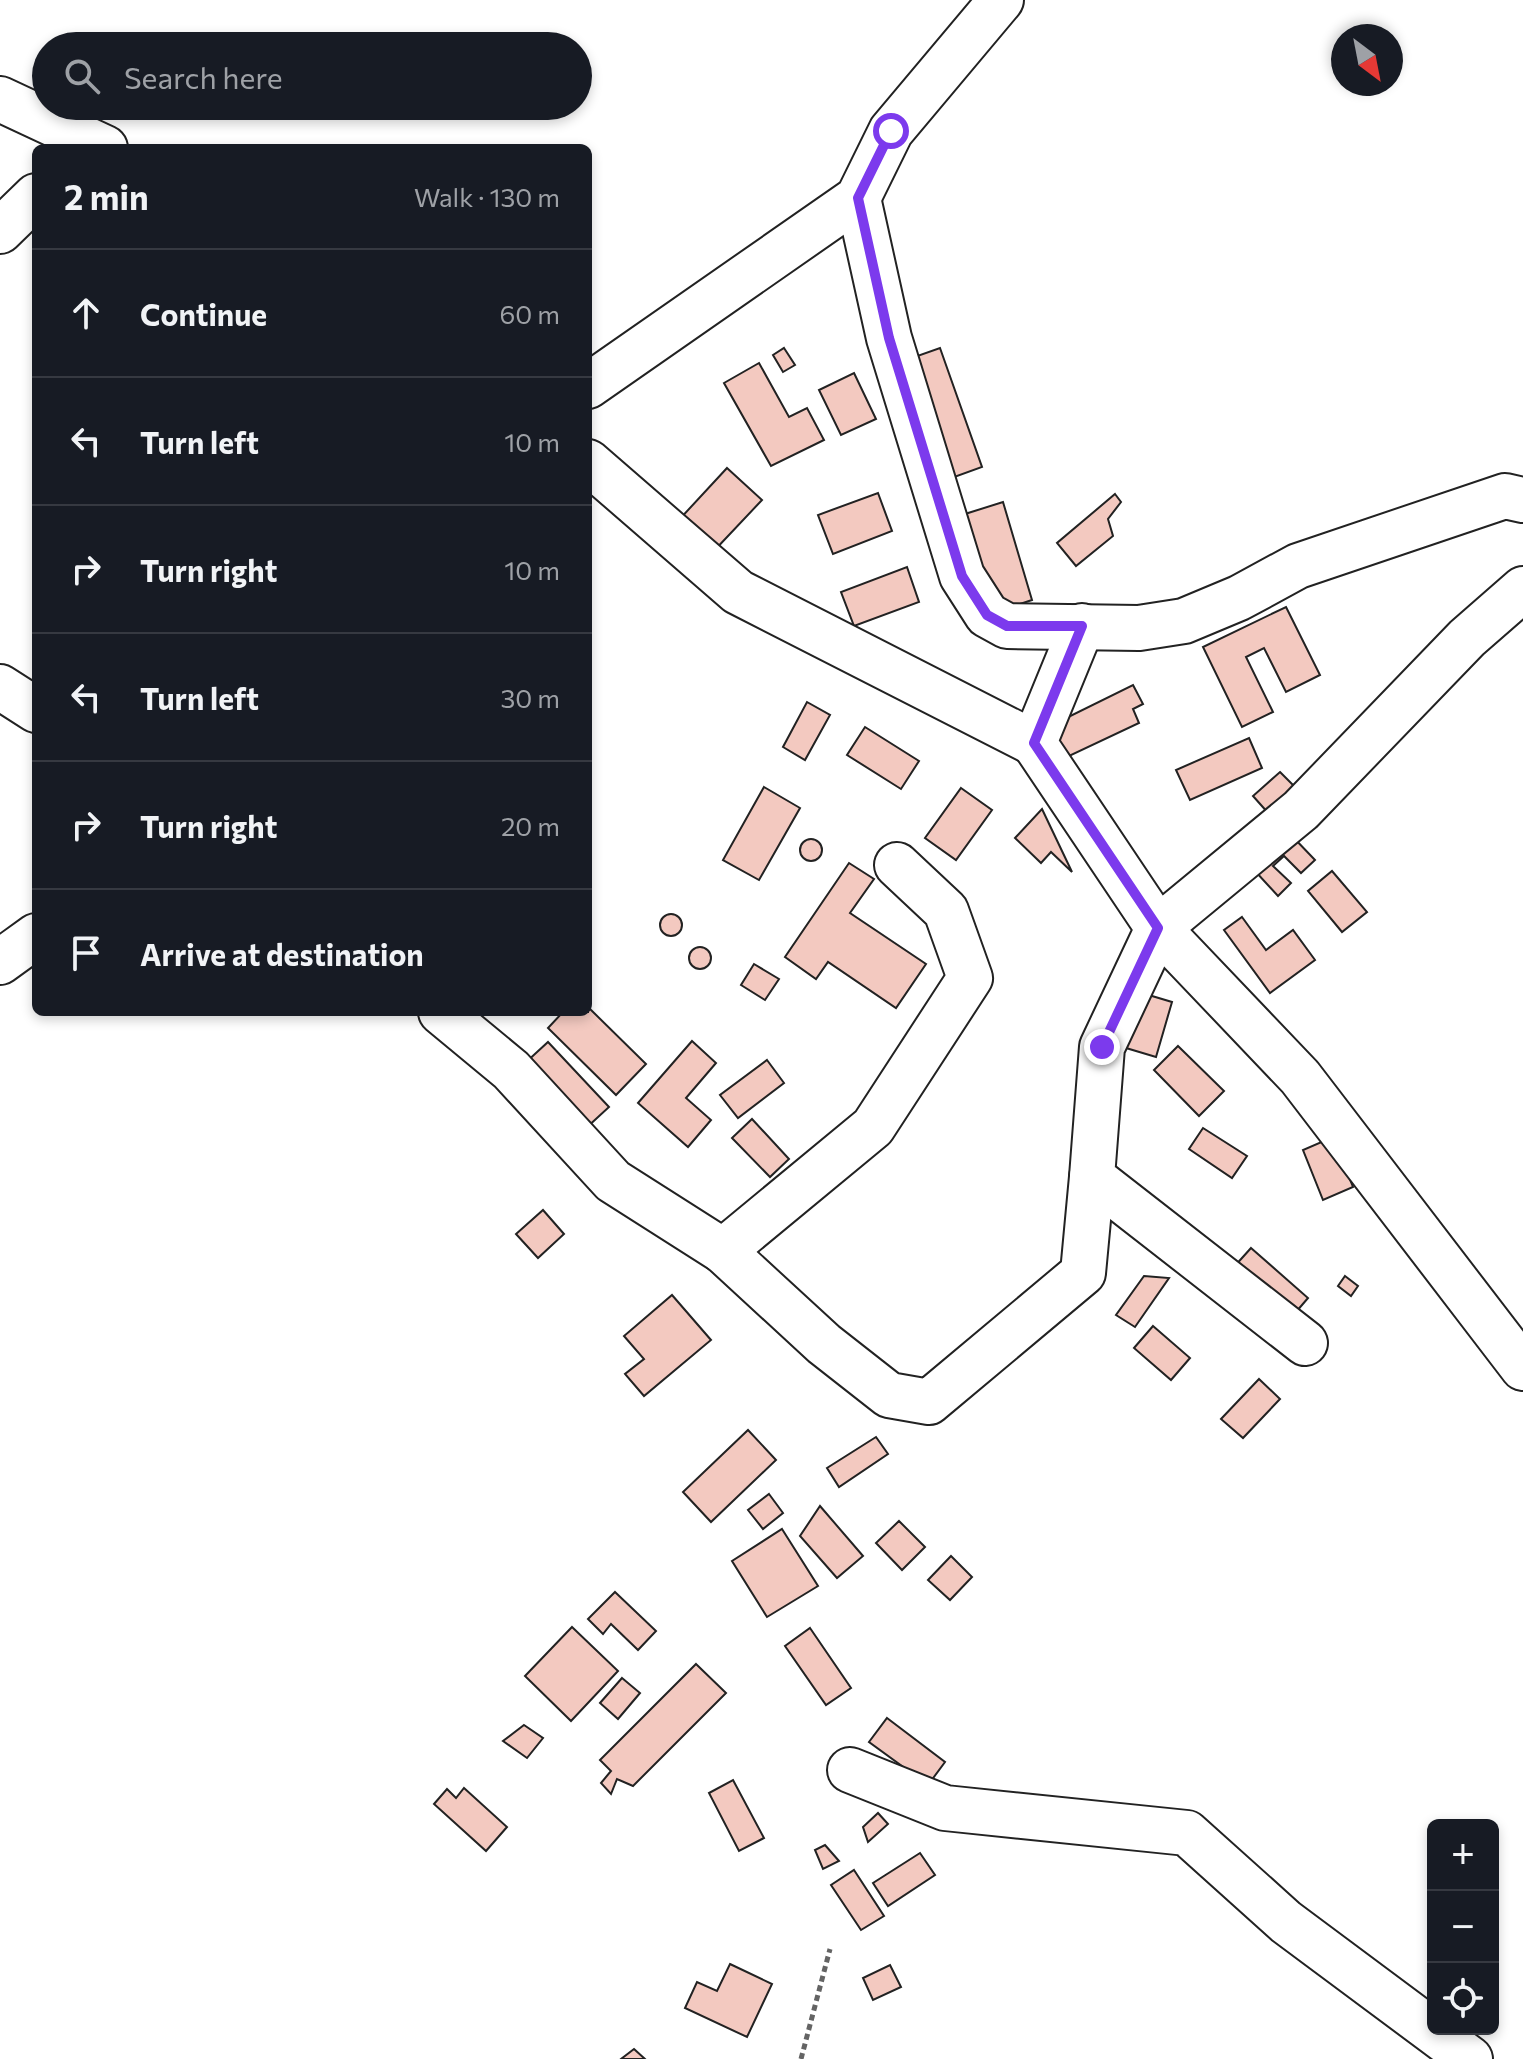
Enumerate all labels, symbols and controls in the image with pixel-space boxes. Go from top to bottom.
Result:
north arrow [1331,24,1403,96]
search box [32,32,592,120]
icon: search [60,54,104,98]
text: Search here [124,58,283,95]
route start [873,113,909,149]
text: 2 min [64,175,149,217]
text: Walk · 130 m [414,181,560,212]
icon: ahead [64,291,108,335]
text: Continue [140,295,267,332]
text: 60 m [500,298,560,329]
icon: left [64,419,108,463]
text: Turn left [140,423,259,460]
text: 10 m [504,426,560,457]
icon: right [64,547,108,591]
text: Turn right [140,551,277,588]
text: 10 m [504,554,560,585]
icon: left [64,675,108,719]
text: Turn left [140,679,259,716]
text: 30 m [501,682,560,713]
icon: right [64,803,108,847]
text: Turn right [140,807,277,844]
text: 20 m [501,810,560,841]
icon: arrive [64,931,108,975]
text: Arrive at destination [140,935,424,972]
route end [1084,1029,1120,1065]
map controls [1427,1819,1499,2035]
button: + [1427,1819,1499,1891]
button: − [1427,1891,1499,1963]
button: locate [1427,1963,1499,2035]

